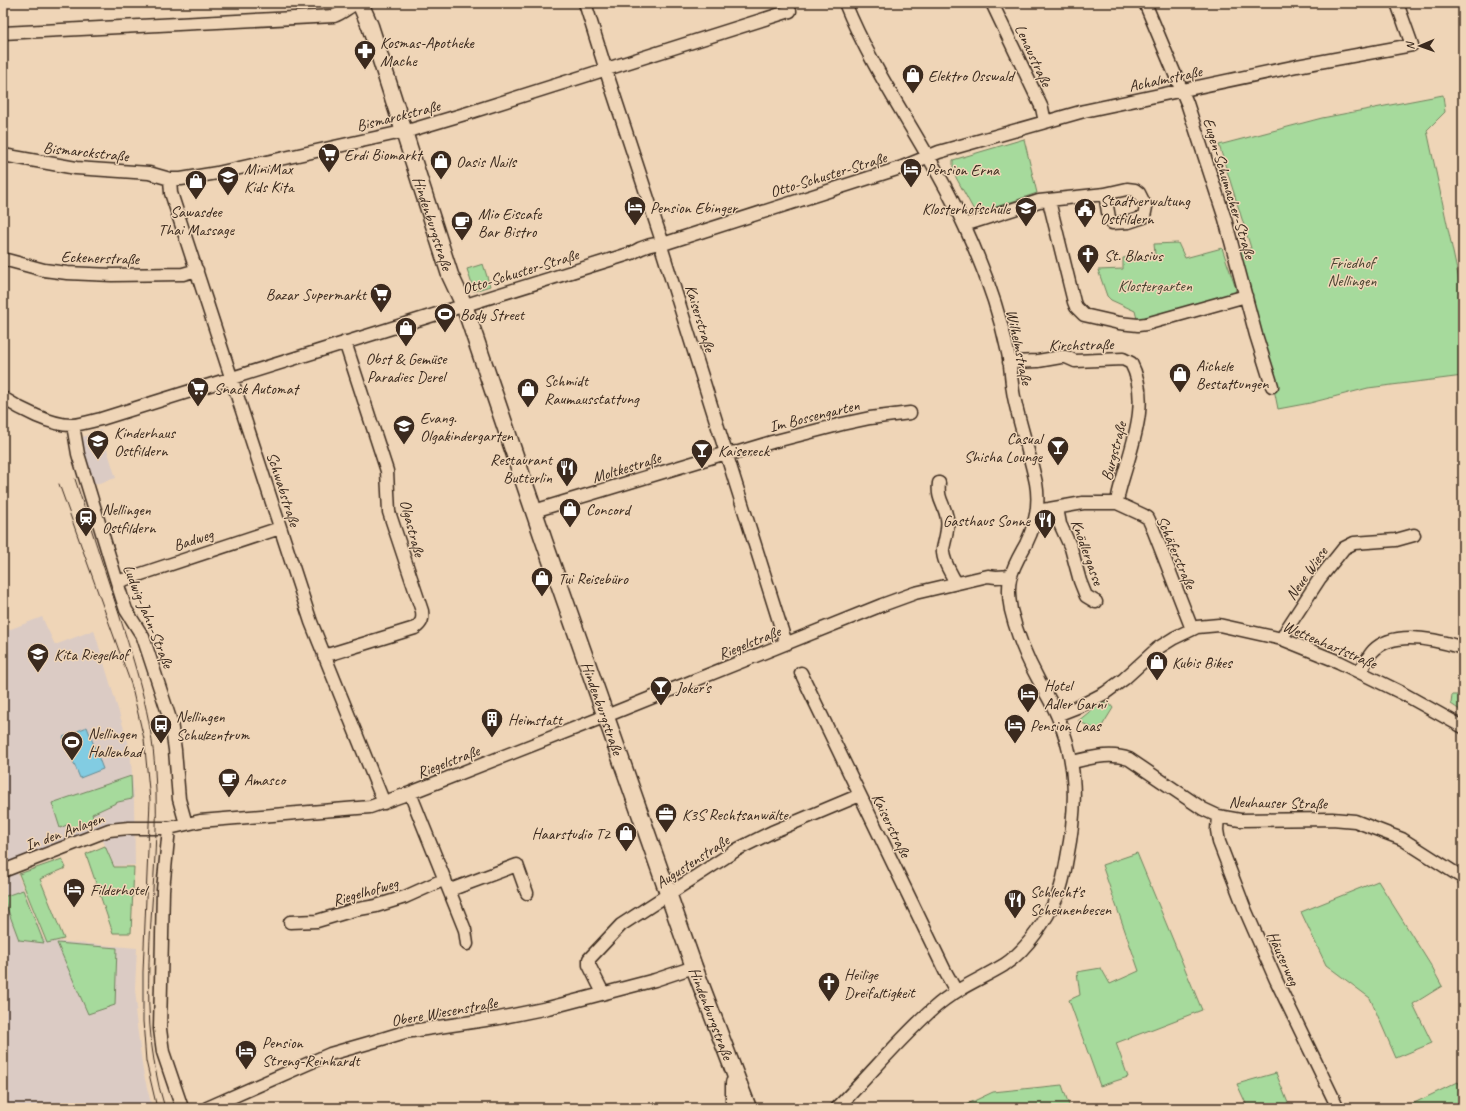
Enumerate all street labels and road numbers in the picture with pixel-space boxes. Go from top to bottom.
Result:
street label: Lenaustraße [1010,21,1057,91]
street label: Achalmstraße [1127,61,1205,96]
street label: Bismarckstraße [354,95,444,136]
street label: Eugen-Schumacher-Straße [1198,115,1261,263]
street label: Bismarckstraße [42,138,131,167]
street label: Otto-Schuster-Straße [768,147,891,202]
street label: Hindenburgstraße [408,174,457,275]
street label: Otto-Schuster-Straße [460,244,583,299]
street label: Eckenerstraße [61,247,141,269]
street label: Kaiserstraße [680,282,720,356]
street label: Wilhelmstraße [1001,308,1037,388]
street label: Kirchstraße [1048,334,1115,356]
street label: Im Bossengarten [767,395,862,437]
street label: Burgstraße [1097,418,1132,483]
street label: Moltkestraße [589,448,665,488]
street label: Schwabstraße [262,450,305,531]
street label: Olgastraße [395,498,430,561]
street label: Schäferstraße [1152,513,1201,594]
street label: Knödlergasse [1066,517,1109,590]
street label: Badweg [171,524,217,556]
street label: Neue Wiese [1281,542,1333,604]
street label: Ludwig-Jahn-Straße [118,562,179,673]
street label: Wettenhartstraße [1280,616,1381,674]
street label: Riegelstraße [715,621,785,664]
street label: Hindenburgstraße [576,659,628,759]
street label: Riegelstraße [414,740,484,783]
street label: Kaiserstraße [867,790,916,862]
street label: Neuhauser Straße [1229,792,1329,814]
street label: In den Anlagen [22,808,107,855]
street label: Augustenstraße [652,830,735,893]
street label: Riegelhofweg [330,873,402,911]
street label: Häuserweg [1262,928,1304,990]
street label: Hindenburgstraße [684,964,738,1064]
street label: Obere Wiesenstraße [390,993,500,1031]

